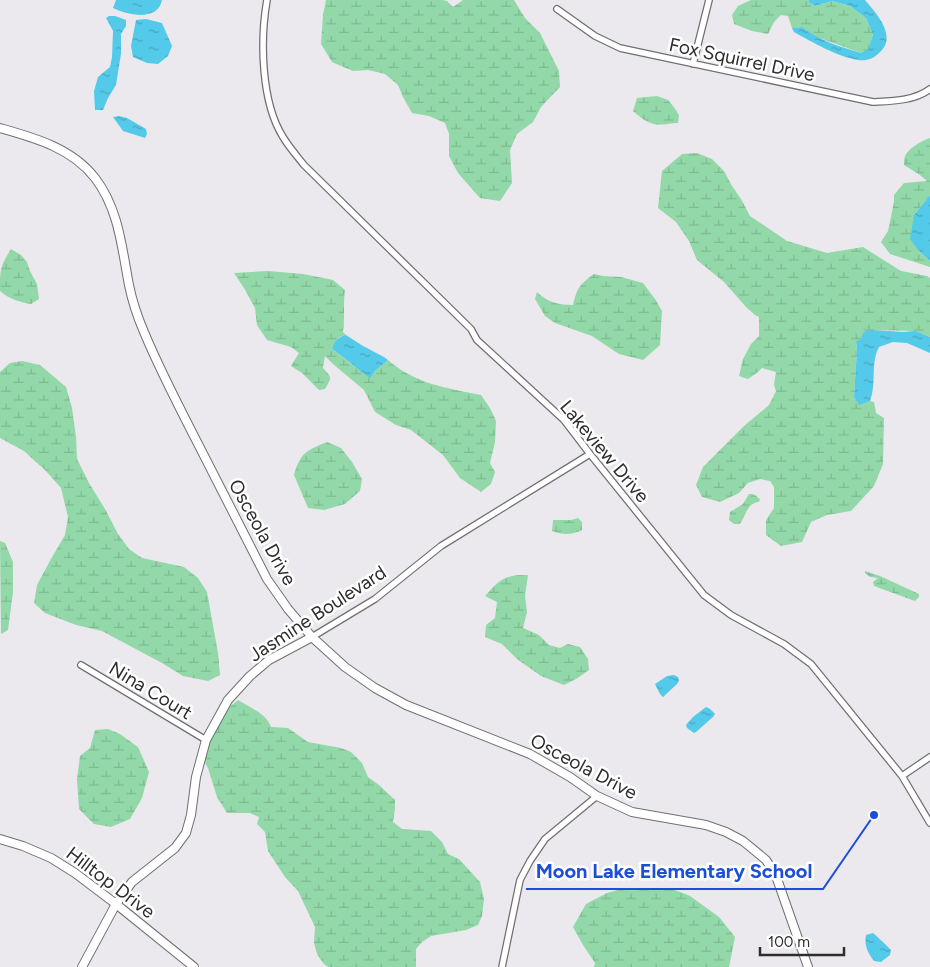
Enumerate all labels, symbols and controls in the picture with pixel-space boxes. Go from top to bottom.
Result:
street label: Fox Squirrel Drive [667,33,817,86]
street label: Lakeview Drive [555,395,654,507]
street label: Osceola Drive [224,475,301,589]
street label: Jasmine Boulevard [244,560,390,666]
street label: Nina Court [105,657,197,724]
street label: Osceola Drive [526,729,641,804]
street label: Hilltop Drive [62,842,160,923]
callout: Moon Lake Elementary School [526,854,823,889]
text: Moon Lake Elementary School [536,859,812,883]
scale bar [760,924,844,956]
text: 100 m [768,933,810,951]

